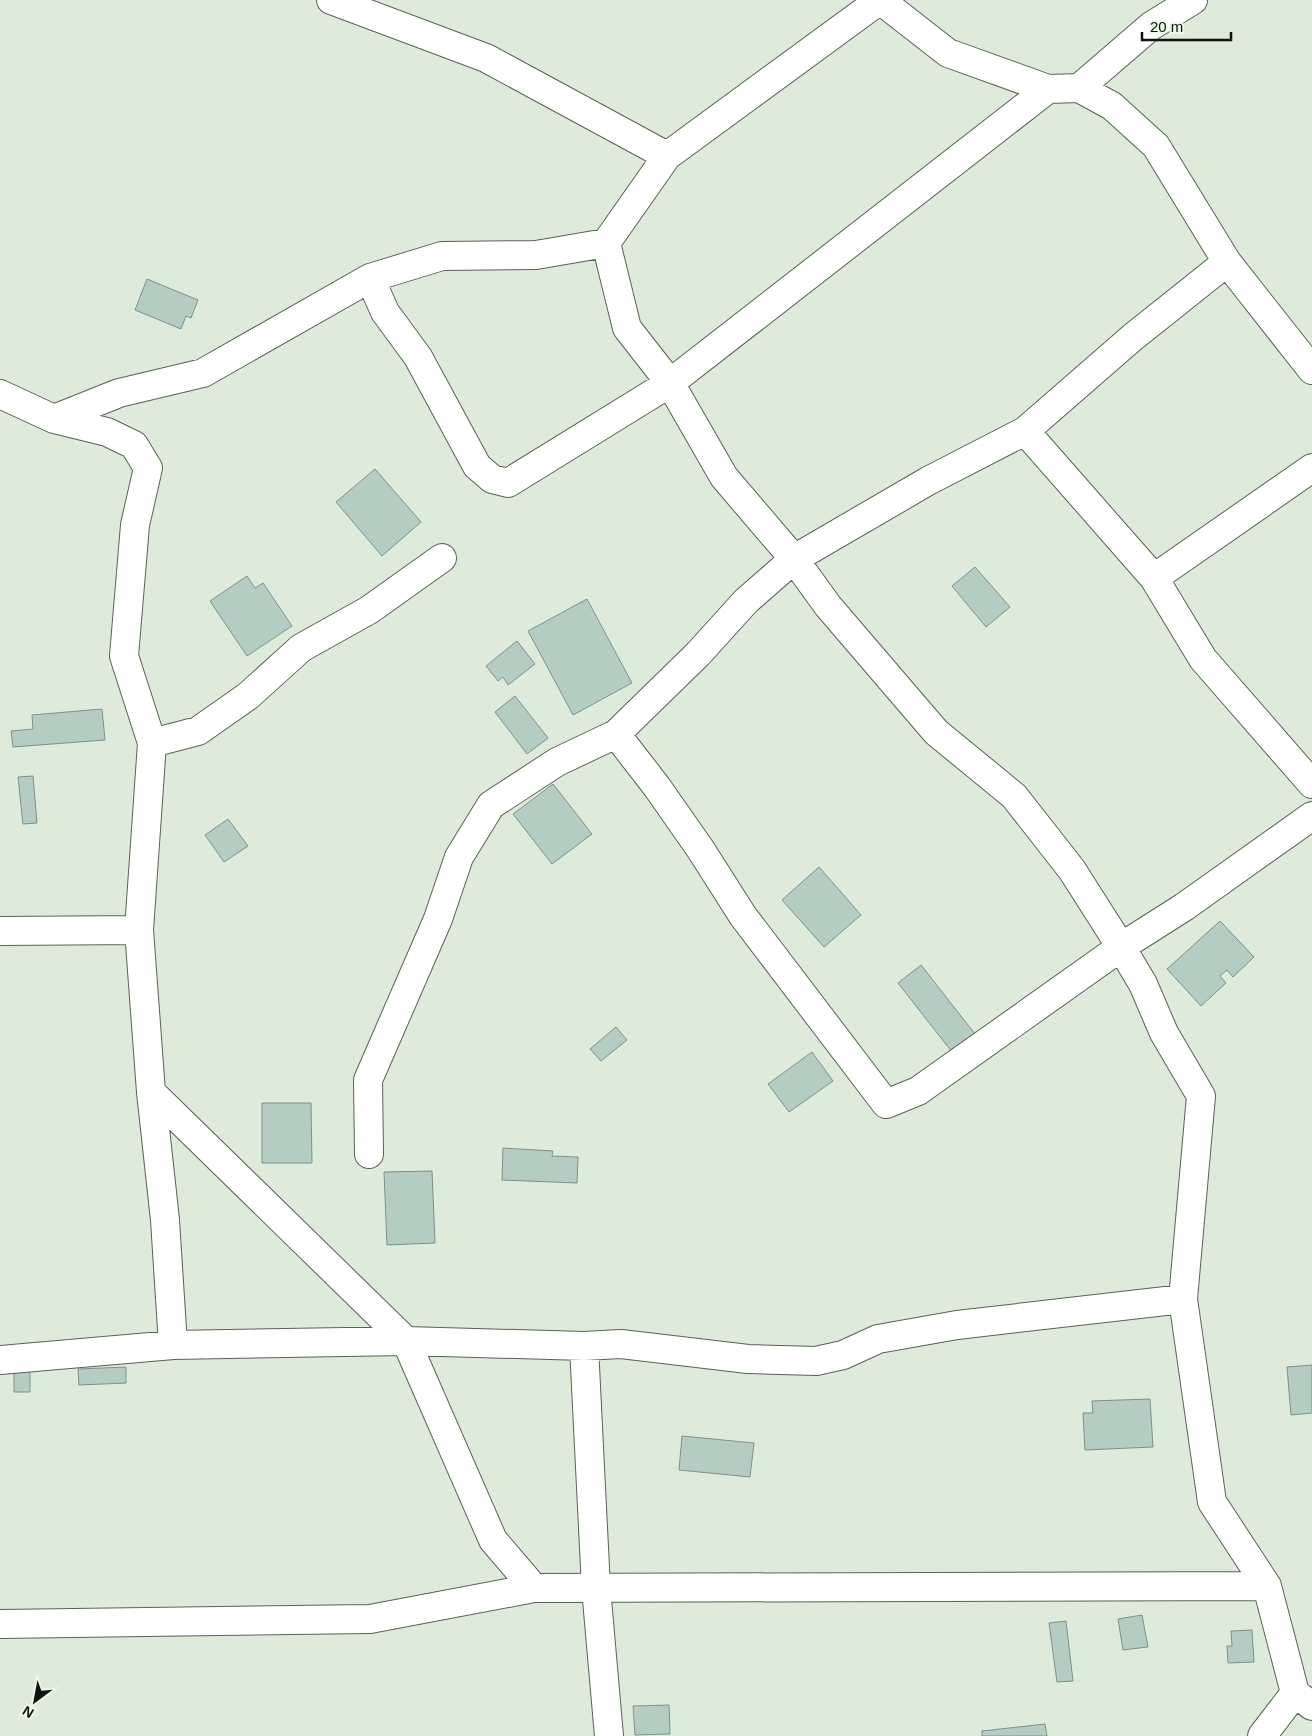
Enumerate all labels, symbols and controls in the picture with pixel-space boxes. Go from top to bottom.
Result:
scale bar [1142,10,1231,42]
text: 20 m [1150,18,1183,35]
north arrow [10,1676,60,1726]
text: N [20,1703,37,1721]

